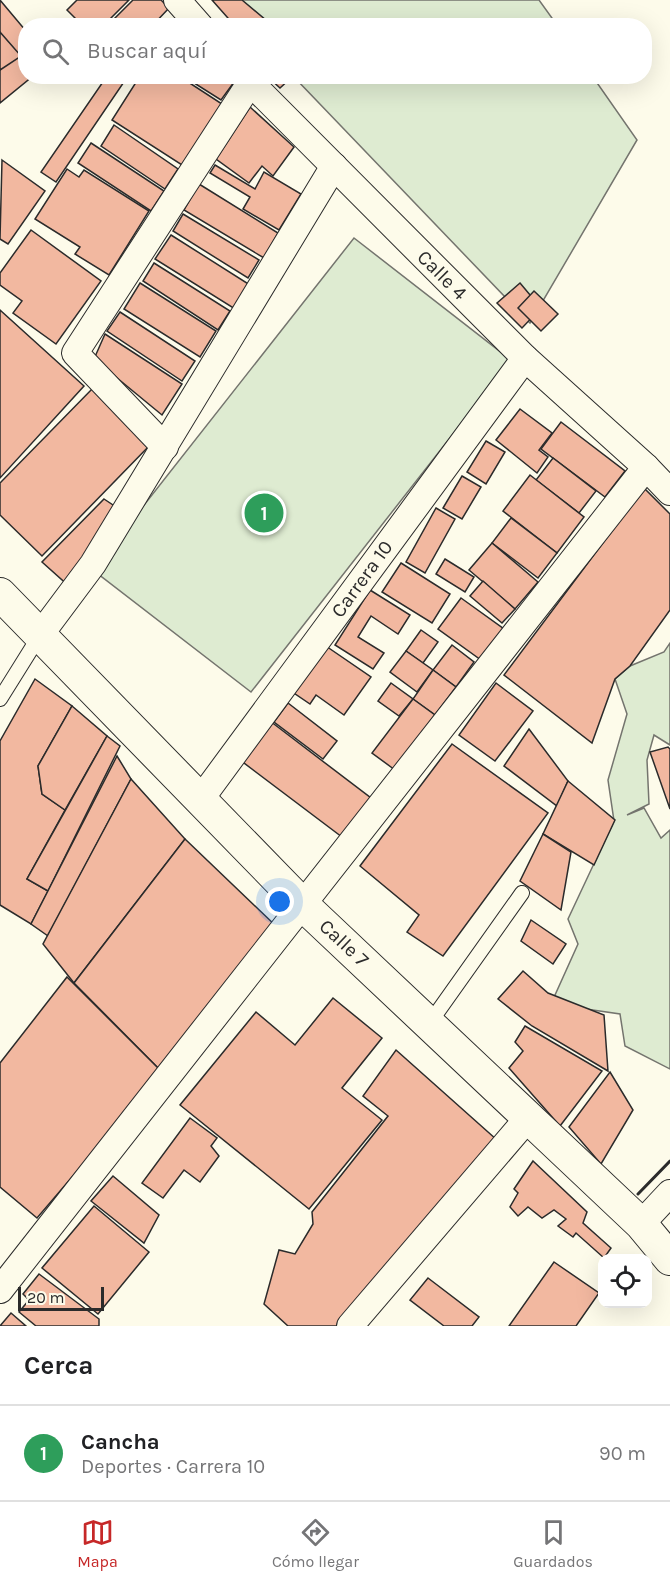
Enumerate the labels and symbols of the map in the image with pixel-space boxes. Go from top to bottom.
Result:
street label: Calle 4 [412,245,472,305]
pin: 1 [244,490,284,536]
street label: Carrera 10 [326,536,398,622]
your location [265,887,294,916]
street label: Calle 7 [315,915,374,972]
scale bar [18,1284,104,1312]

